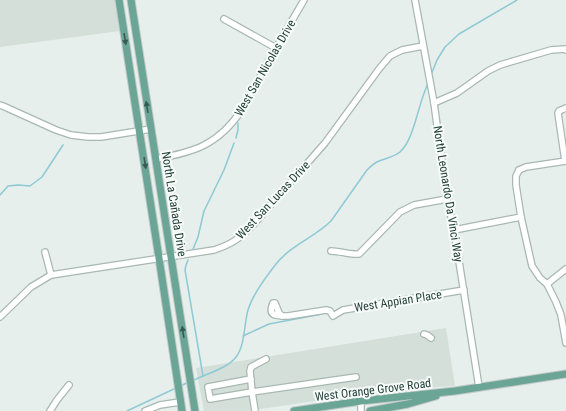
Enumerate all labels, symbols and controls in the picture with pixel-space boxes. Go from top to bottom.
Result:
street label: West San Nicolas Drive [232,17,299,119]
one-way arrow [122,32,128,45]
one-way arrow [144,101,150,113]
street label: North Leonardo Da Vinci Way [430,125,466,263]
street label: North La Cañada Drive [159,150,189,258]
one-way arrow [142,157,148,169]
street label: West San Lucas Drive [233,158,313,242]
street label: West Appian Place [353,287,443,315]
one-way arrow [180,326,186,338]
street label: West Orange Grove Road [314,376,432,404]

